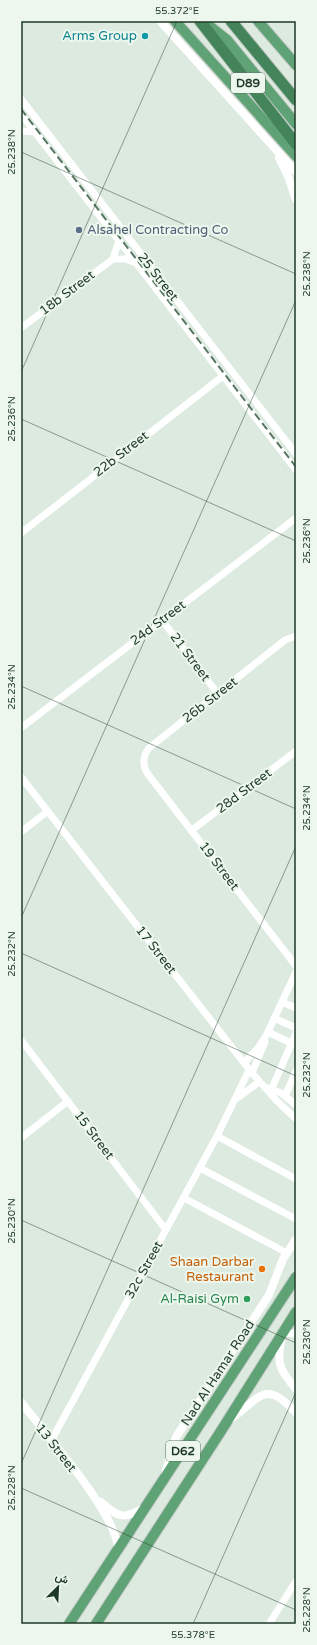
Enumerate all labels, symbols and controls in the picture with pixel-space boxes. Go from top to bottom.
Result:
text: 55.372°E [155,5,199,17]
place label: Arms Group [62,28,137,44]
marker: Arms Group [140,31,150,41]
road number: D89 [231,73,265,93]
text: 25.238°N [6,129,18,175]
place label: Alsahel Contracting Co [87,222,228,238]
marker: Alsahel Contracting Co [74,225,84,235]
street label: 25 Street [134,250,182,304]
text: 25.238°N [301,251,313,297]
street label: 18b Street [36,267,98,319]
text: 25.236°N [6,396,18,442]
street label: 22b Street [90,428,152,480]
text: 25.236°N [301,518,313,564]
street label: 24d Street [127,597,189,649]
street label: 21 Street [166,629,214,685]
text: 25.234°N [6,664,18,710]
street label: 26b Street [179,674,241,726]
street label: 28d Street [213,765,275,817]
text: 25.234°N [301,785,313,831]
street label: 19 Street [195,838,243,894]
street label: 17 Street [132,923,180,977]
text: 25.232°N [6,931,18,977]
text: 25.232°N [301,1052,313,1098]
street label: 15 Street [70,1107,118,1163]
text: 25.230°N [6,1198,18,1244]
street label: 32c Street [122,1238,166,1302]
place label: Shaan Darbar Restaurant [170,1254,254,1285]
marker: Shaan Darbar Restaurant [257,1264,267,1274]
place label: Al-Raisi Gym [160,1291,239,1307]
marker: Al-Raisi Gym [242,1294,252,1304]
street label: Nad Al Hamar Road [178,1317,258,1429]
text: 25.230°N [301,1319,313,1365]
street label: 13 Street [32,1421,80,1475]
road number: D62 [166,1441,200,1461]
text: 25.228°N [6,1465,18,1511]
north arrow [38,1567,78,1607]
text: ش [53,1570,71,1587]
text: 25.228°N [301,1587,313,1633]
text: 55.378°E [171,1629,215,1641]

